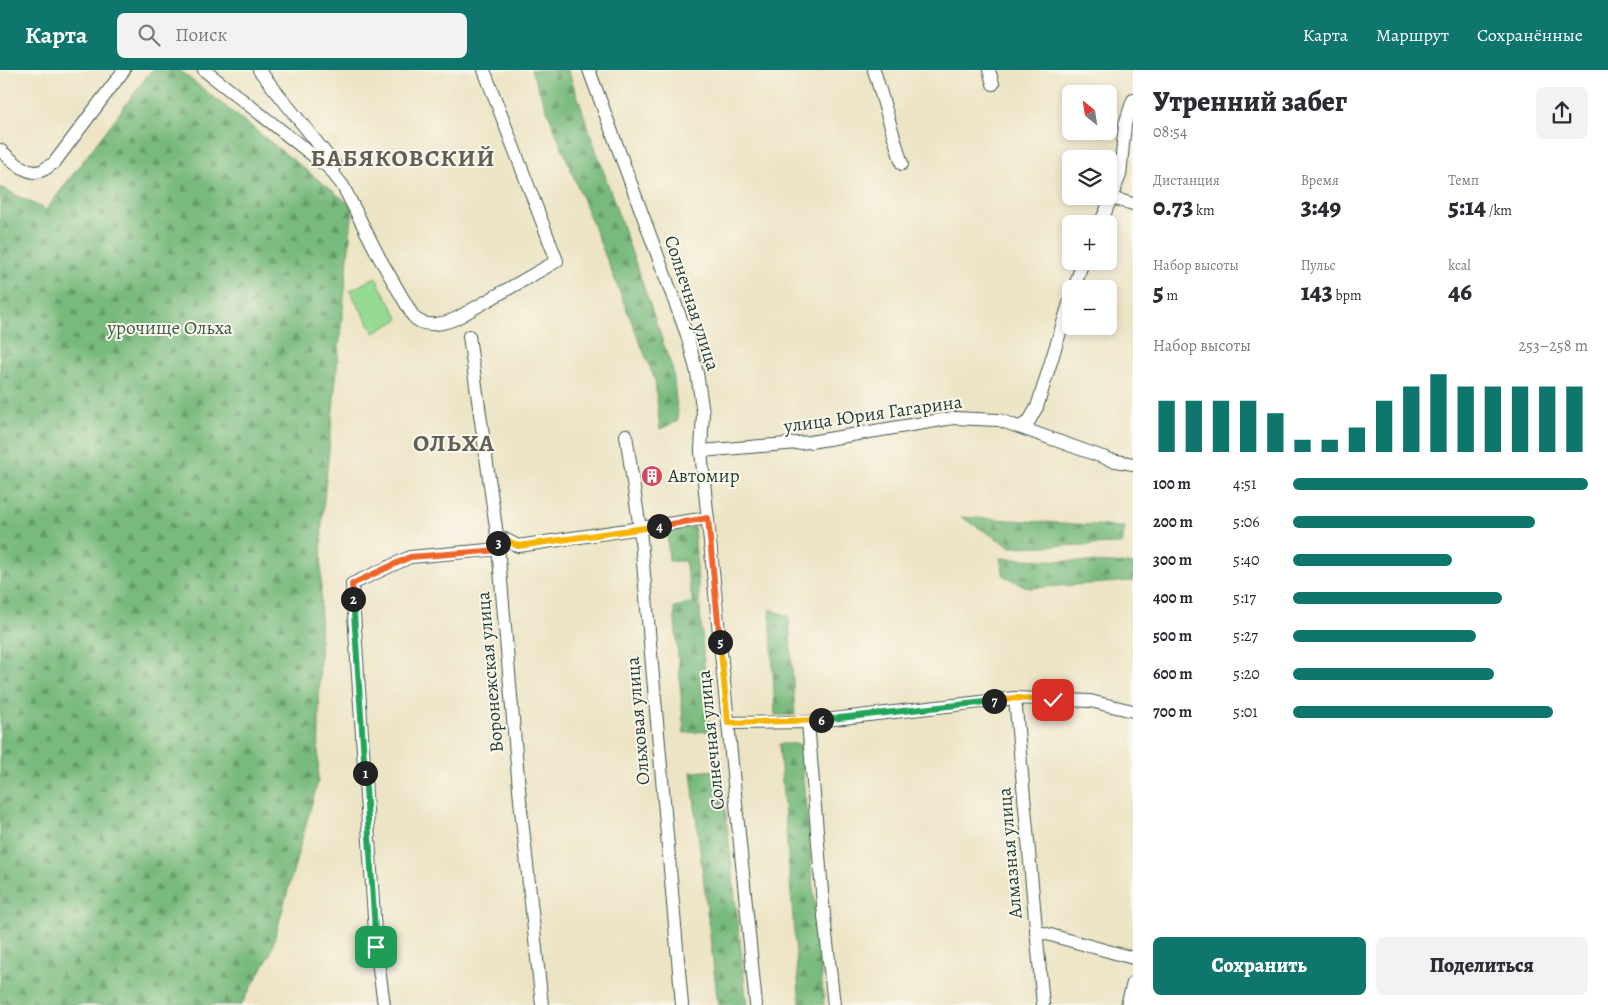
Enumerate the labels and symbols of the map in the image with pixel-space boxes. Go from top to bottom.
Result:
north arrow [1062,85,1118,140]
district label: БАБЯКОВСКИЙ [311,142,496,174]
street label: Солнечная улица [658,232,726,374]
park label: урочище Ольха [106,315,233,341]
street label: улица Юрия Гагарина [781,389,964,440]
district label: ОЛЬХА [413,427,495,459]
place label: Автомир [667,463,740,489]
building icon: Автомир [640,464,664,488]
pin: 4 [646,514,672,538]
pin: 3 [486,530,510,556]
pin: 2 [340,586,366,612]
street label: Воронежская улица [470,590,510,754]
pin: 5 [708,630,732,654]
street label: Ольховая улица [619,656,657,786]
street label: Солнечная улица [691,668,731,811]
pin [1032,679,1074,721]
pin: 7 [982,688,1006,714]
pin: 6 [808,708,834,732]
pin: 1 [352,760,378,786]
street label: Алмазная улица [991,786,1029,921]
pin [355,926,397,968]

